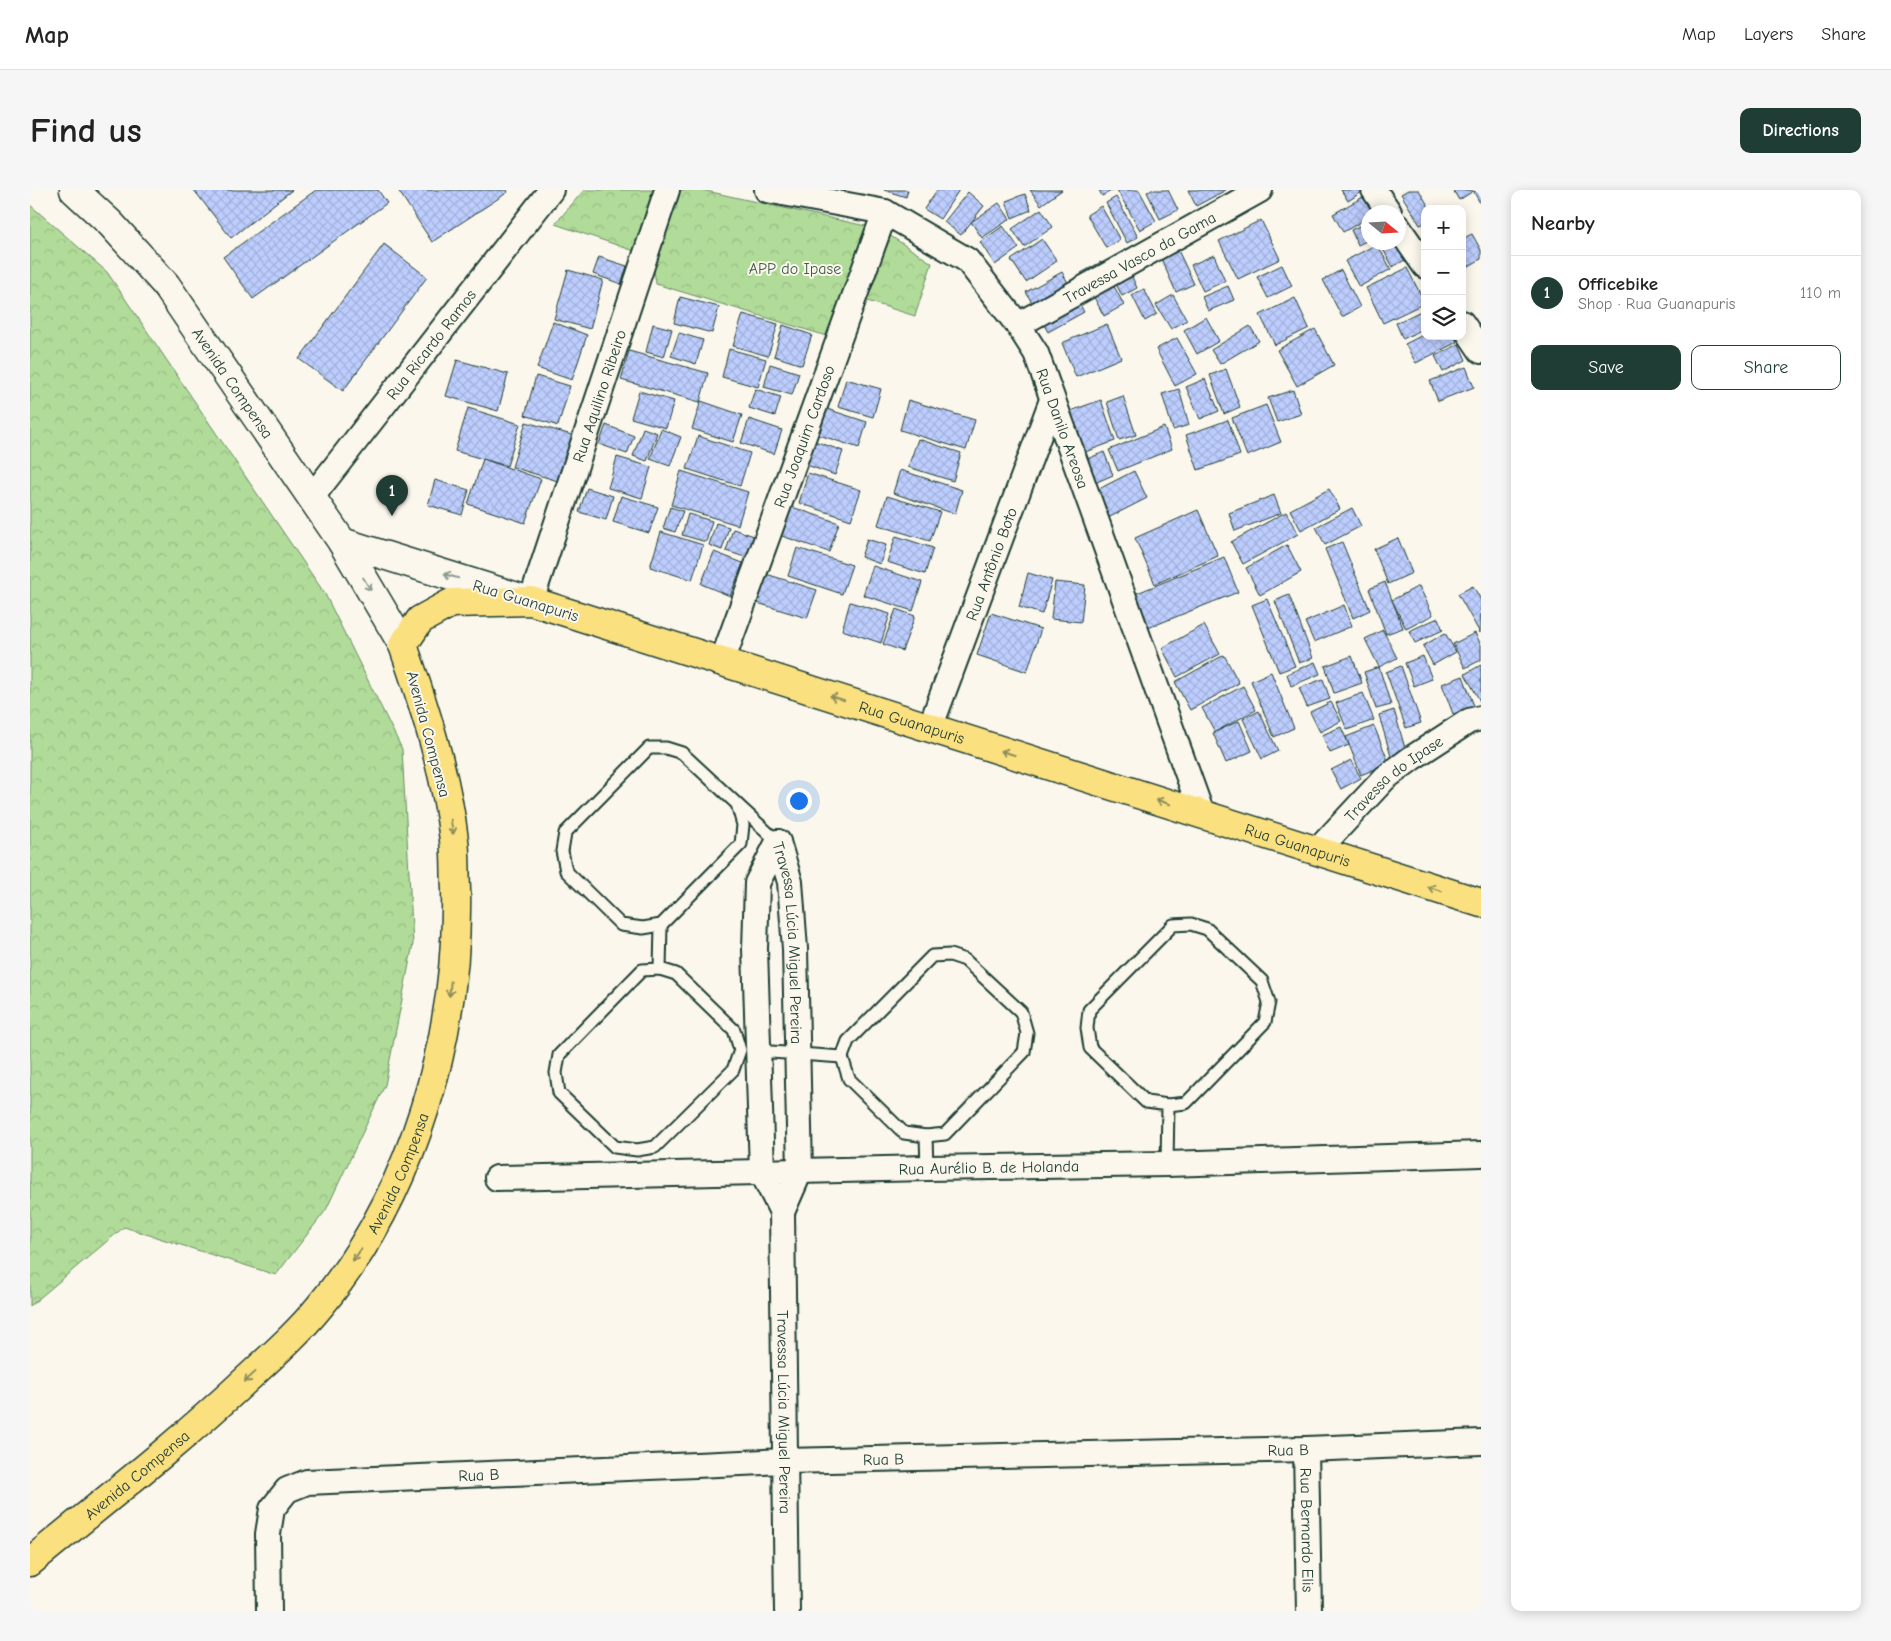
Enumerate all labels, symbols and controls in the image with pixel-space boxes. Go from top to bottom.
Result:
text: Map [25,21,69,49]
text: Map [1682,24,1716,45]
text: Layers [1744,24,1793,45]
text: Share [1821,24,1866,45]
button: Directions [1740,108,1861,153]
text: Find us [30,110,142,151]
north arrow [1361,205,1406,250]
map controls [1421,205,1466,340]
button: + [1421,205,1466,250]
street label: Travessa Vasco da Gama [1061,209,1219,308]
text: Nearby [1531,211,1595,235]
button: − [1421,250,1466,295]
park label: APP do Ipase [749,260,841,278]
text: Officebike [1578,273,1658,295]
text: 1 [1544,284,1550,302]
text: 110 m [1800,284,1841,302]
street label: Rua Ricardo Ramos [383,286,480,403]
button: layers [1421,295,1466,340]
text: Shop · Rua Guanapuris [1578,295,1736,313]
street label: Avenida Compensa [188,325,276,442]
street label: Rua Aquilino Ribeiro [569,328,630,465]
button: Save [1531,345,1681,390]
button: Share [1691,345,1841,390]
street label: Rua Joaquim Cardoso [771,363,839,510]
street label: Rua Danilo Areosa [1032,366,1092,491]
pin: 1 [376,475,408,516]
street label: Rua Antônio Boto [963,505,1021,623]
one-way arrow [444,571,460,581]
street label: Rua Guanapuris [471,576,581,626]
one-way arrow [362,577,372,591]
street label: Avenida Compensa [403,669,454,799]
one-way arrow [829,693,845,703]
street label: Rua Guanapuris [856,698,967,748]
street label: Travessa do Ipase [1341,732,1446,826]
one-way arrow [1001,747,1017,757]
your location [786,788,812,814]
one-way arrow [1156,797,1171,806]
one-way arrow [447,818,457,834]
street label: Rua Guanapuris [1242,820,1353,871]
street label: Travessa Lúcia Miguel Pereira [768,840,805,1044]
one-way arrow [1427,883,1443,893]
one-way arrow [446,981,455,997]
street label: Avenida Compensa [364,1111,433,1237]
street label: Rua Aurélio B. de Holanda [898,1157,1079,1179]
one-way arrow [351,1248,362,1261]
street label: Travessa Lúcia Miguel Pereira [773,1310,794,1514]
one-way arrow [243,1371,256,1383]
street label: Avenida Compensa [82,1427,193,1524]
street label: Rua B [1268,1441,1309,1460]
street label: Rua B [863,1450,904,1469]
street label: Rua B [458,1466,500,1485]
street label: Rua Bernardo Elis [1296,1468,1317,1593]

